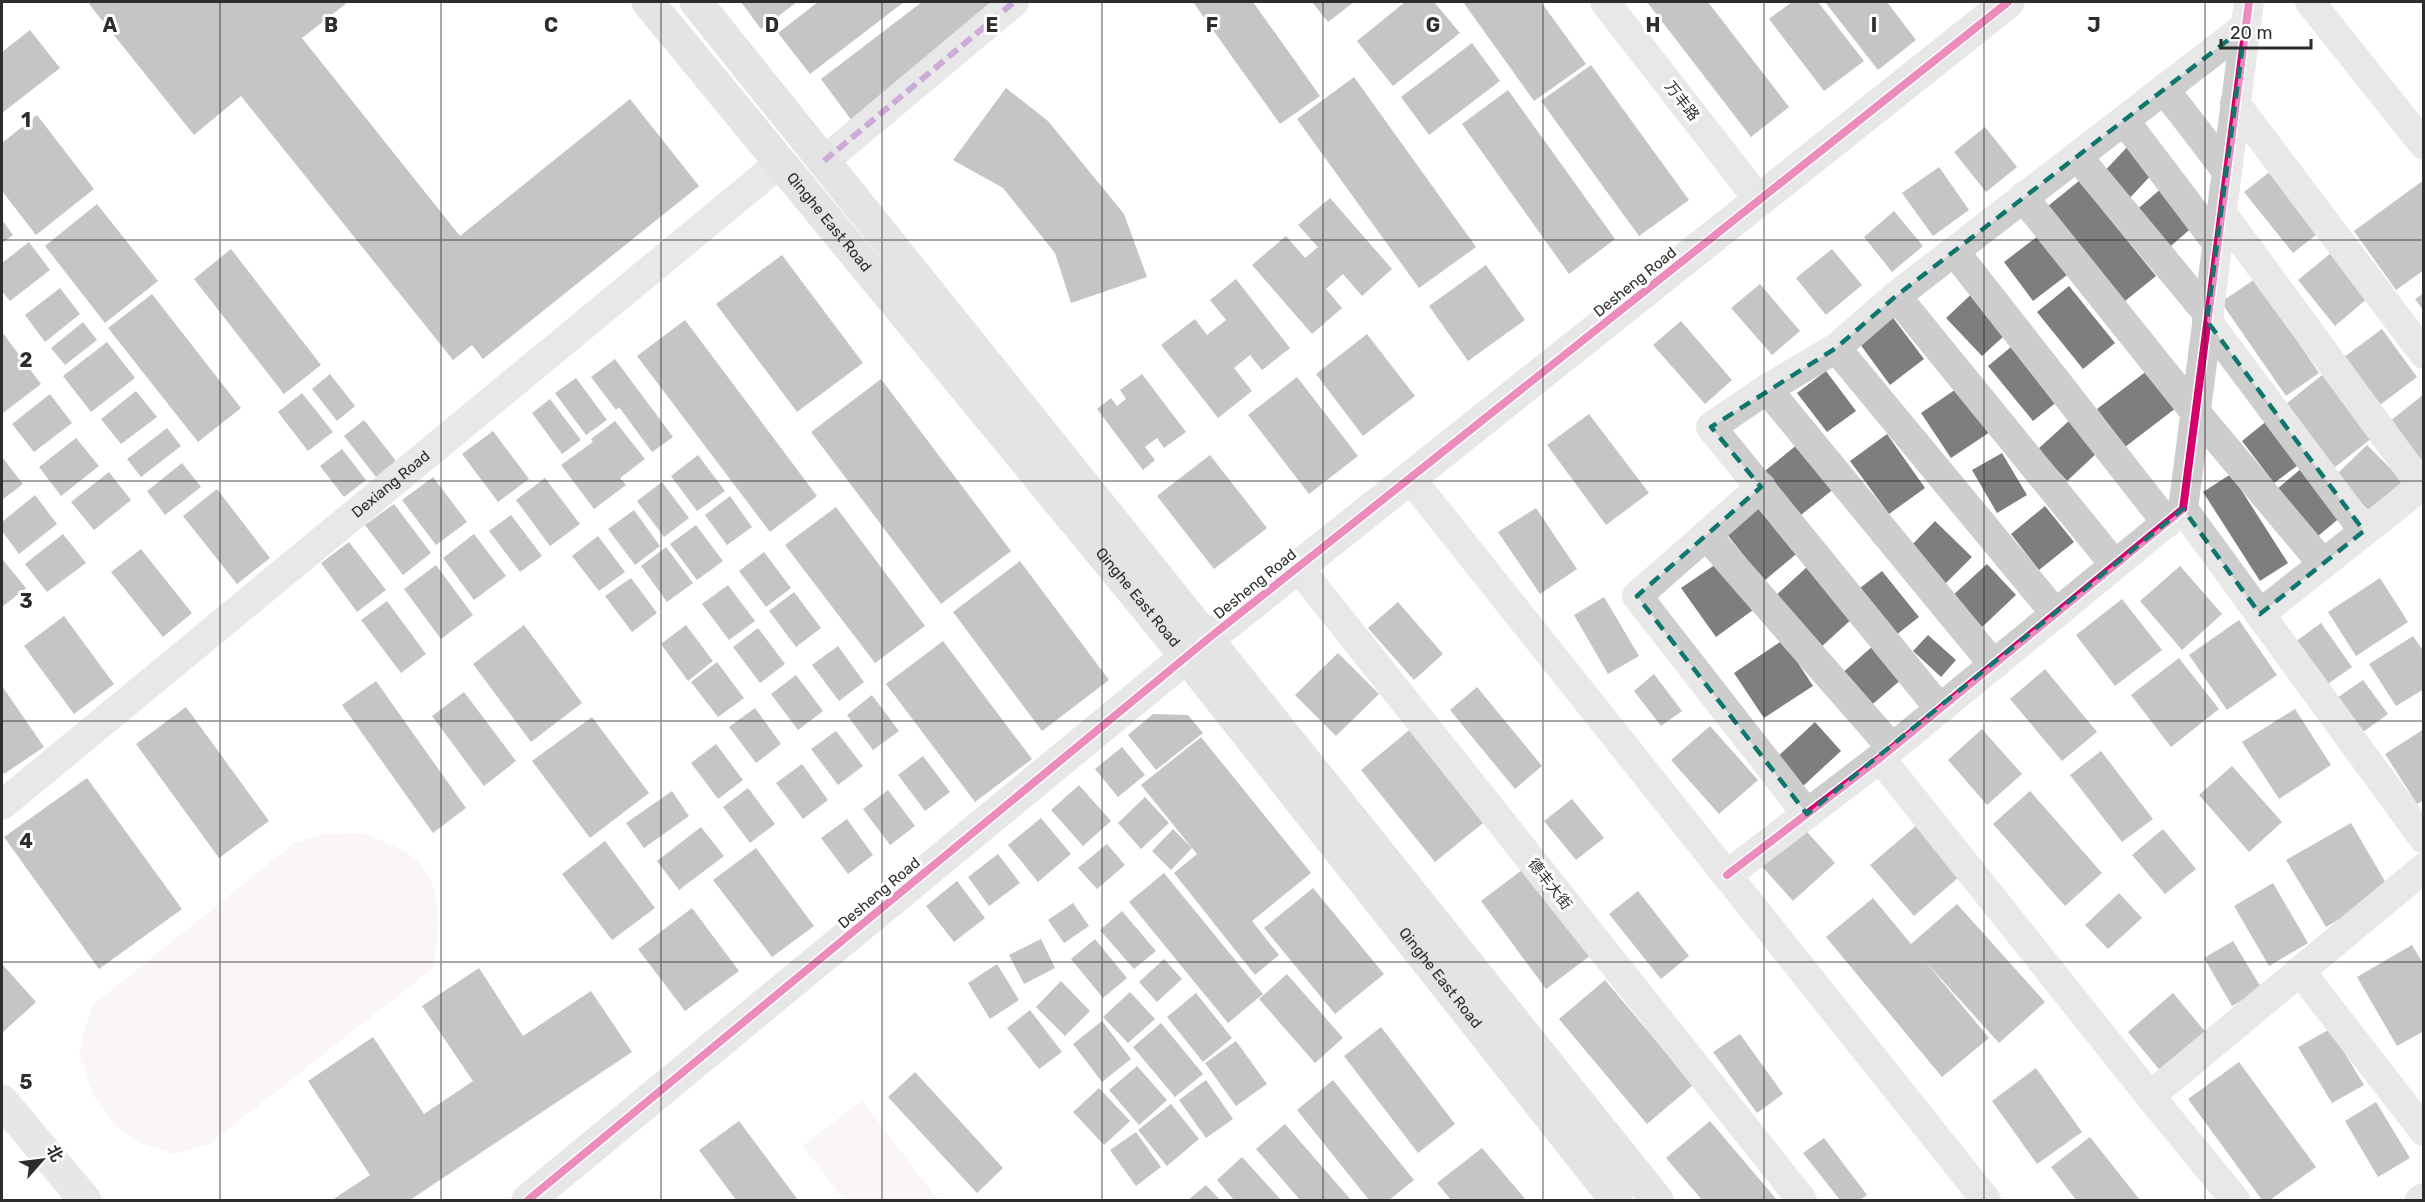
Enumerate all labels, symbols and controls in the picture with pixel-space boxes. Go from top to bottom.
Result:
scale bar [2221,12,2311,50]
text: A [103,13,118,37]
text: B [324,13,338,37]
text: C [544,13,558,37]
text: D [765,13,779,37]
text: E [986,13,998,37]
text: F [1206,13,1218,37]
text: G [1426,13,1440,37]
text: H [1646,13,1660,37]
text: I [1871,13,1877,37]
text: J [2087,13,2101,37]
text: 20 m [2230,22,2272,44]
street label: 万丰路 [1661,78,1703,124]
text: 1 [21,108,31,132]
street label: Qinghe East Road [783,169,875,275]
street label: Desheng Road [1590,243,1680,321]
text: 2 [20,348,33,372]
street label: Dexiang Road [348,447,433,522]
street label: Qinghe East Road [1092,544,1184,651]
street label: Desheng Road [1210,545,1300,623]
text: 3 [19,589,33,613]
text: 4 [19,829,33,853]
street label: Desheng Road [834,854,924,932]
street label: 德丰大街 [1524,855,1576,913]
street label: Qinghe East Road [1395,924,1486,1032]
text: 5 [20,1070,33,1094]
north arrow [12,1130,72,1190]
text: 北 [43,1142,67,1165]

